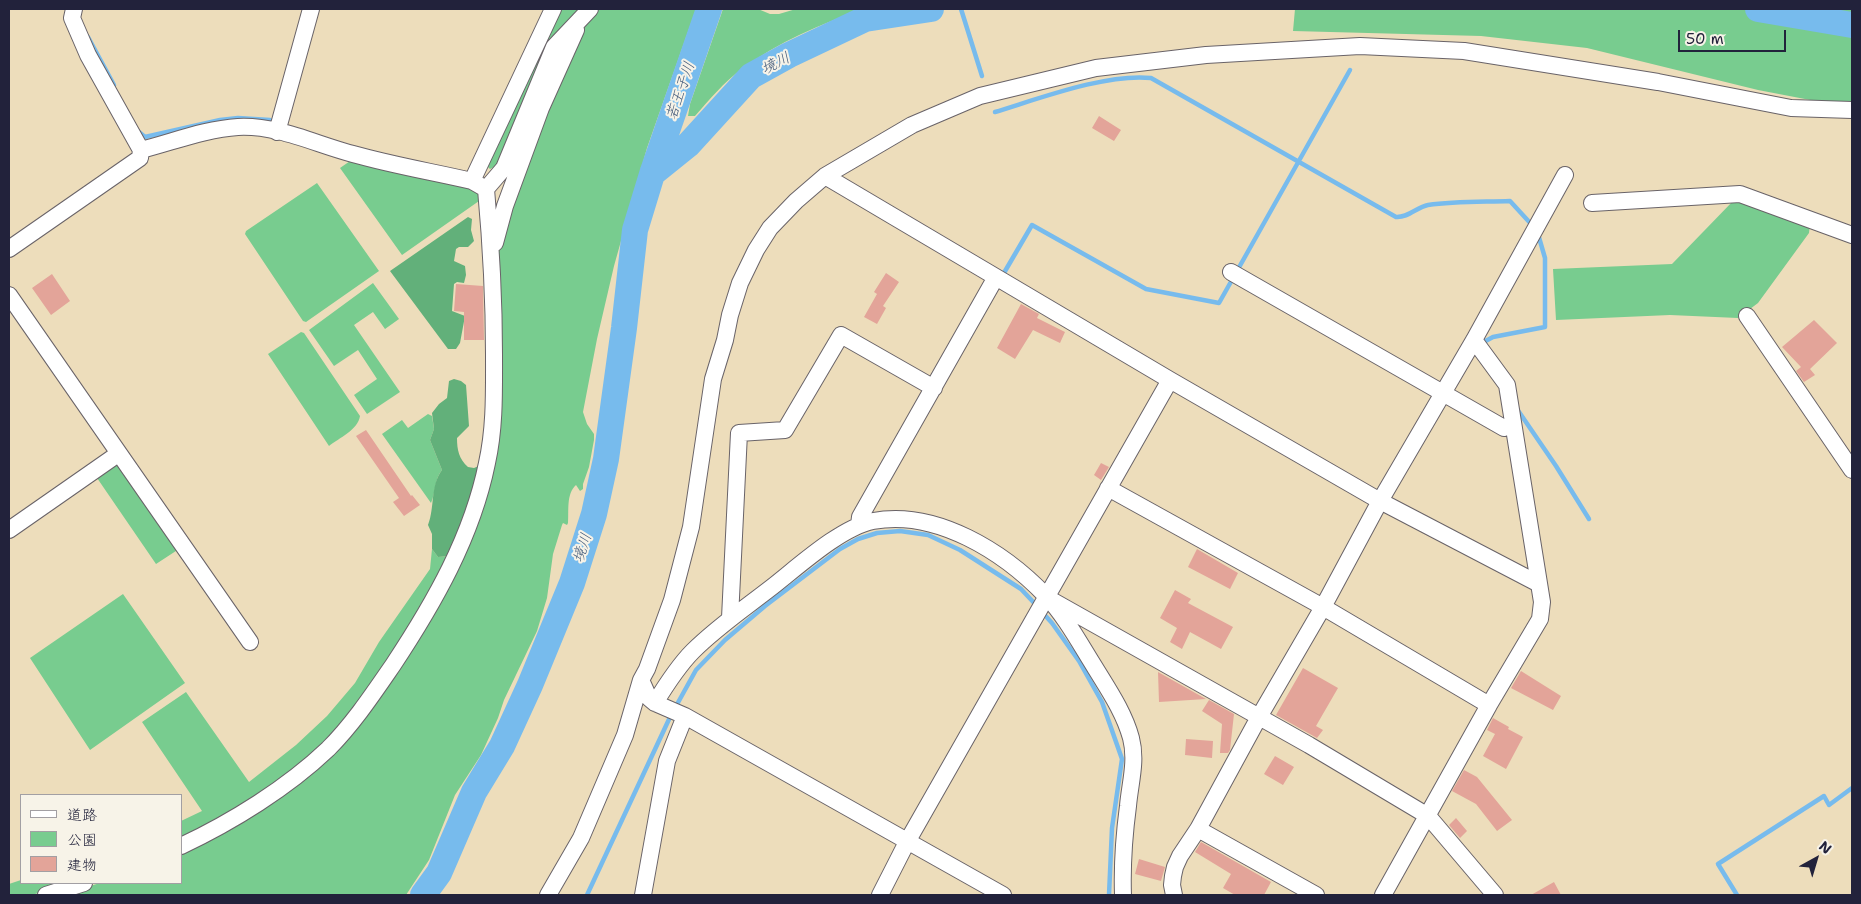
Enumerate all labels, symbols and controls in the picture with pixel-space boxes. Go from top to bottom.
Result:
scale bar [1681,20,1788,52]
text: 50 m [1686,29,1724,49]
water label: 境川 [759,49,793,79]
water label: 若王子川 [663,60,699,122]
water label: 境川 [570,531,596,565]
legend [20,794,182,884]
text: 道路 [67,805,97,825]
text: 公園 [67,830,97,850]
north arrow [1791,834,1841,884]
text: N [1815,837,1835,858]
text: 建物 [67,855,97,875]

